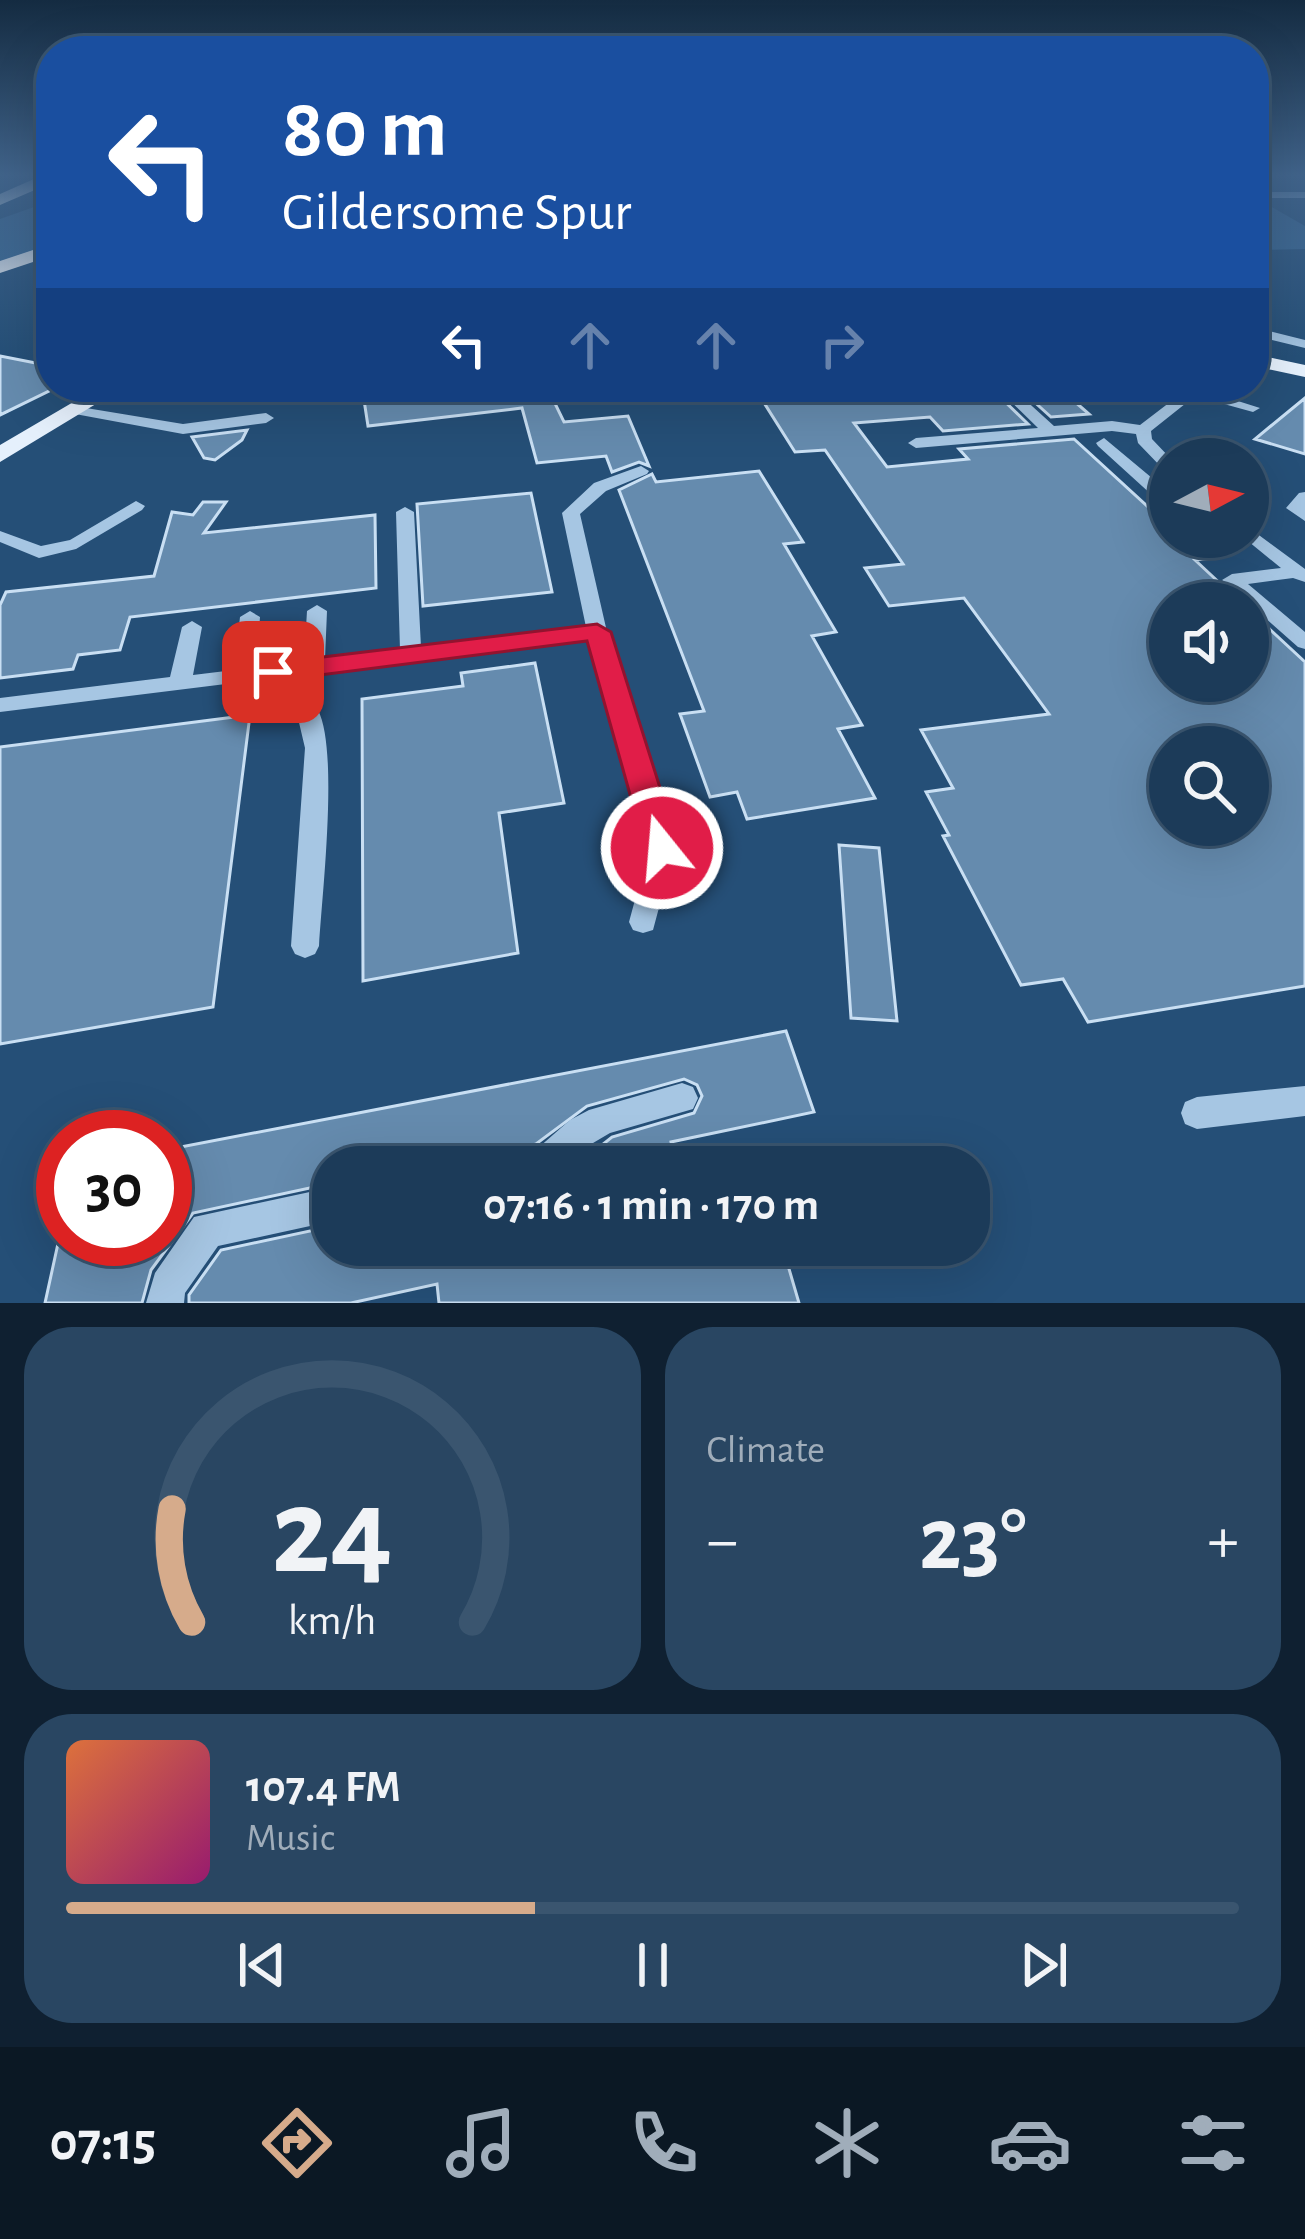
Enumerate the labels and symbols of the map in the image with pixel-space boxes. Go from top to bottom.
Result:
north arrow [1149,438,1269,558]
pin [222,621,324,723]
position arrow [599,785,725,911]
speed limit sign: 30 [36,1110,192,1266]

